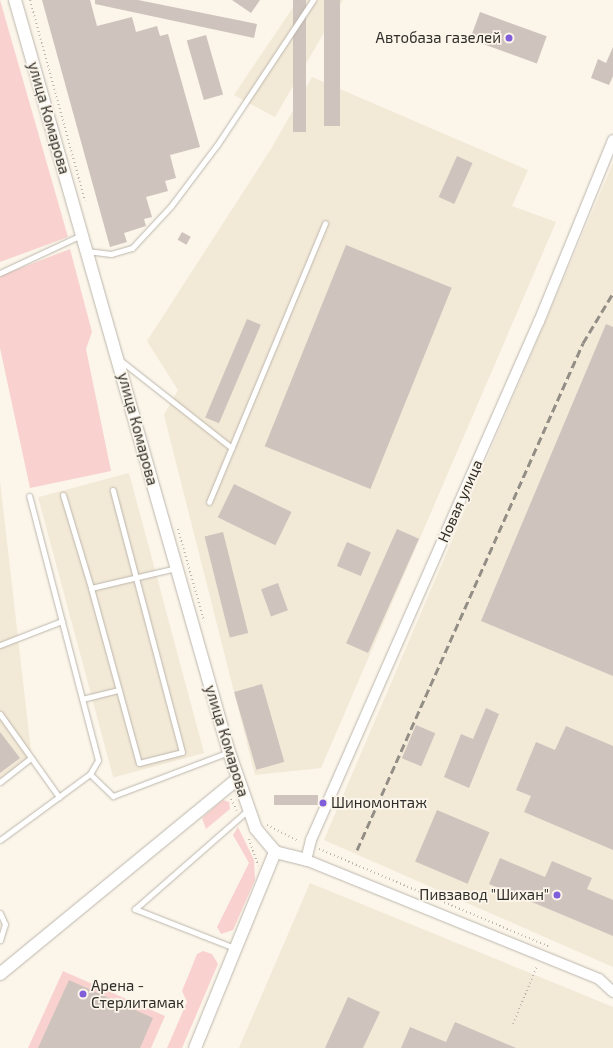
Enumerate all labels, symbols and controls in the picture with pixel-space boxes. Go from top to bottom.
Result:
place label: Автобаза газелей [376,29,501,47]
marker: Автобаза газелей [504,33,514,43]
street label: улица Комарова [24,60,74,176]
street label: улица Комарова [114,371,162,487]
street label: Новая улица [434,457,486,545]
street label: улица Комарова [201,683,253,799]
place label: Шиномонтаж [331,794,427,812]
marker: Шиномонтаж [318,798,328,808]
place label: Пивзавод "Шихан" [419,886,549,904]
marker: Пивзавод "Шихан" [552,890,562,900]
place label: Арена - Стерлитамак [91,976,184,1011]
marker: Арена - Стерлитамак [78,989,88,999]

